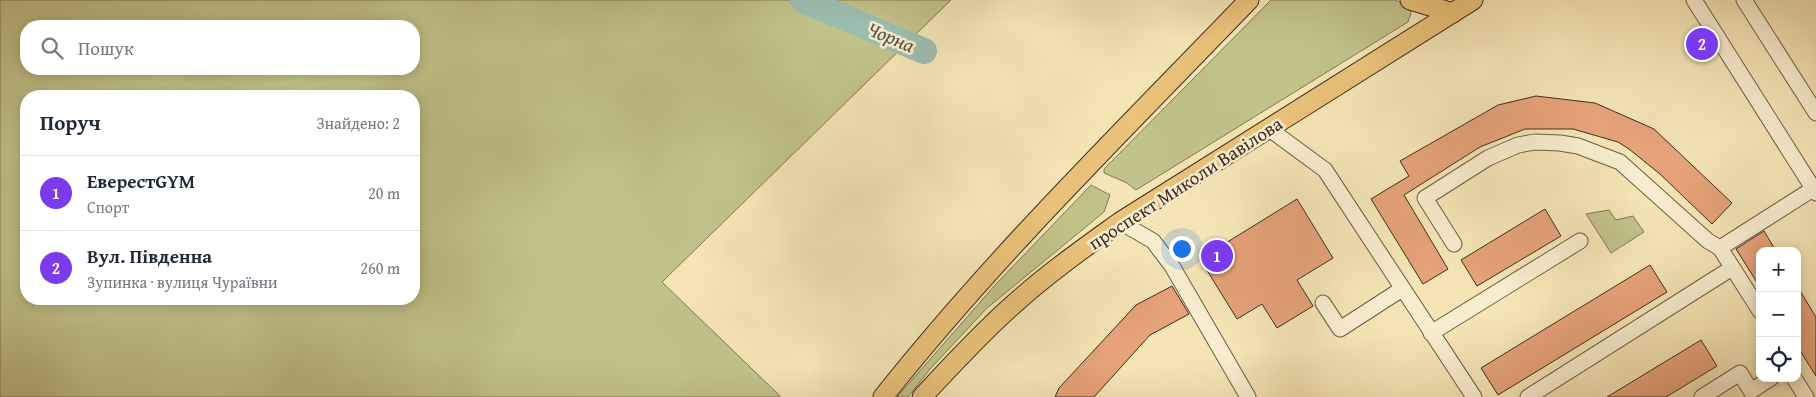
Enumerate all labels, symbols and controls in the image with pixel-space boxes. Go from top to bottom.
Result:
water label: Чорна [863,14,920,60]
search box [20,20,420,75]
pin: 2 [1686,25,1718,63]
icon: search [38,34,66,62]
text: Пошук [78,34,134,62]
text: Поруч [40,107,101,138]
street label: проспект Миколи Вавілова [1082,110,1288,256]
text: Знайдено: 2 [317,111,400,135]
text: ЕверестGYM [87,167,195,195]
text: 1 [52,181,60,205]
text: 20 m [368,181,400,205]
text: Спорт [87,195,129,219]
your location [1169,236,1195,262]
pin: 1 [1201,237,1233,275]
text: Вул. Південна [87,242,212,270]
map controls [1756,247,1801,382]
button: + [1756,247,1801,292]
text: 2 [52,256,60,280]
text: 260 m [360,256,400,280]
text: Зупинка · вулиця Чураївни [87,270,278,294]
button: − [1756,292,1801,337]
button: locate [1756,337,1801,382]

